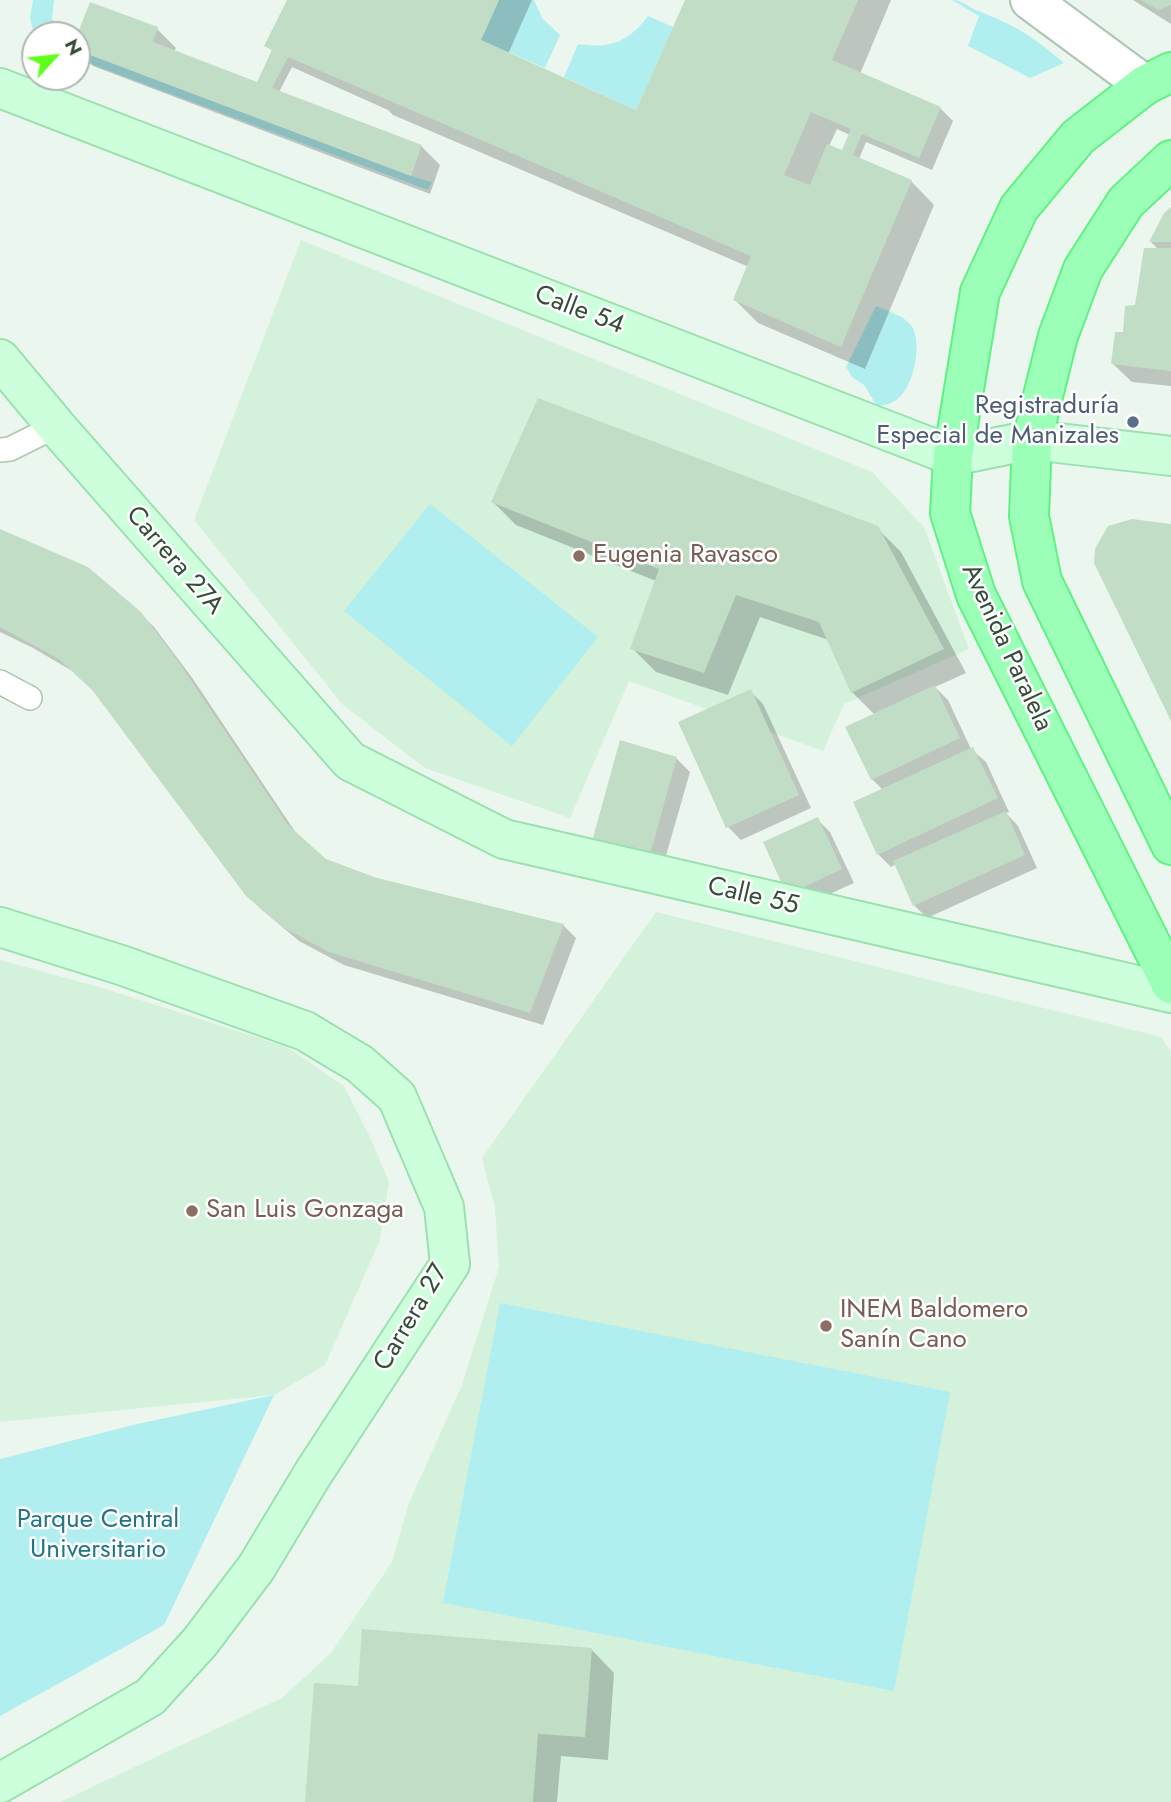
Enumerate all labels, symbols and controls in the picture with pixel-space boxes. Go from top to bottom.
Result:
north arrow [21,21,91,91]
text: N [58,34,89,60]
street label: Calle 54 [530,280,628,342]
place label: Registraduría Especial de Manizales [876,391,1119,452]
marker: Registraduría Especial de Manizales [1125,414,1141,430]
street label: Carrera 27A [118,500,230,622]
place label: Eugenia Ravasco [593,540,778,572]
marker: Eugenia Ravasco [571,548,587,564]
street label: Avenida Paralela [954,559,1058,737]
street label: Calle 55 [704,871,802,923]
place label: San Luis Gonzaga [206,1195,404,1227]
marker: San Luis Gonzaga [184,1203,200,1219]
street label: Carrera 27 [368,1259,456,1377]
place label: INEM Baldomero Sanín Cano [840,1295,1028,1356]
marker: INEM Baldomero Sanín Cano [818,1318,834,1334]
park label: Parque Central Universitario [17,1505,179,1566]

